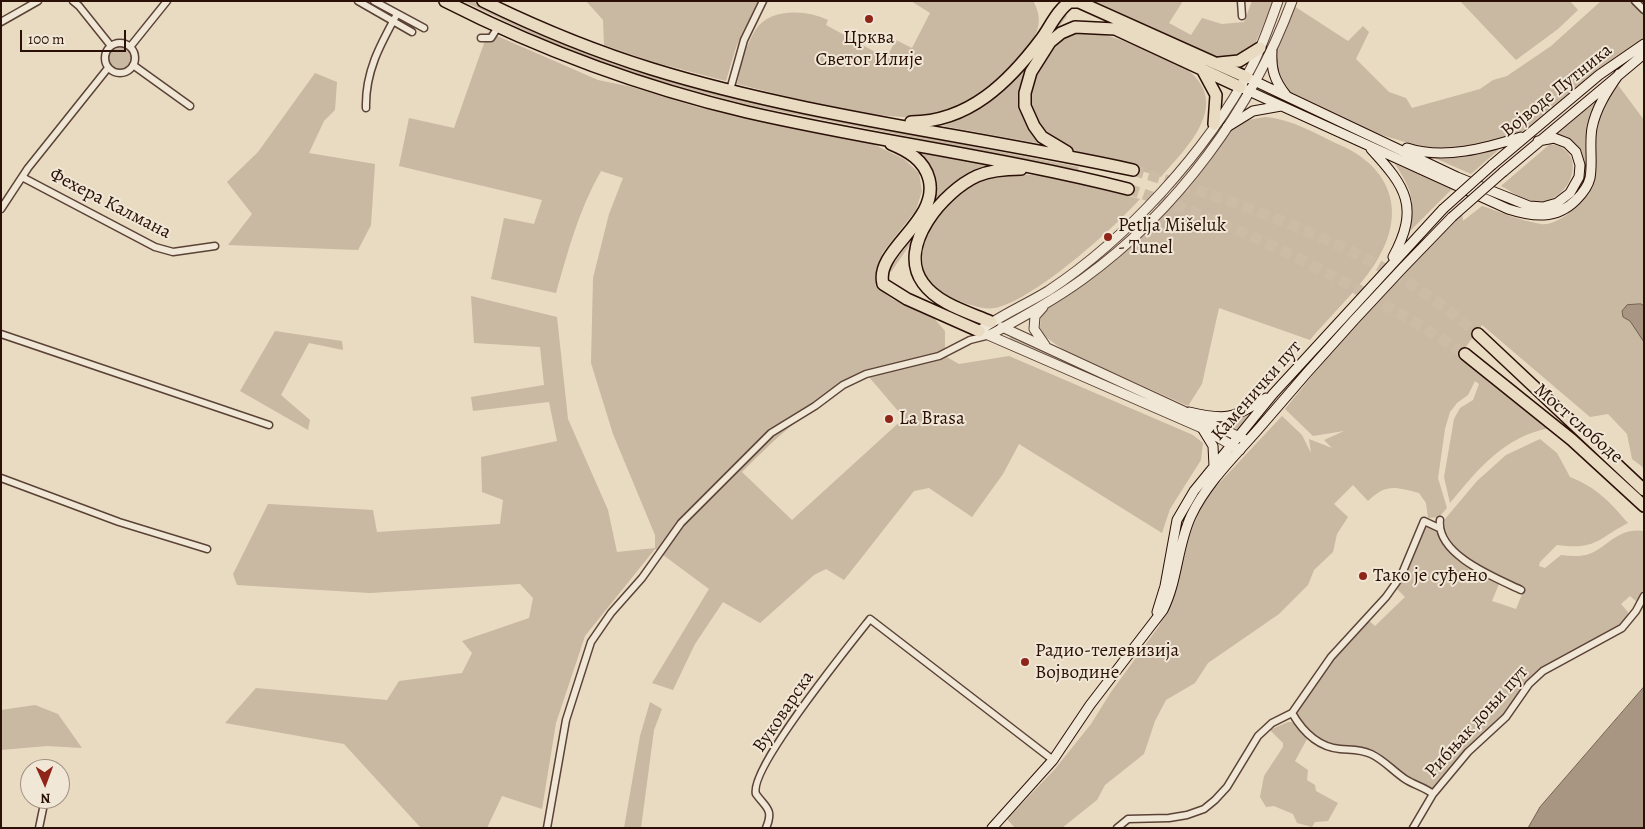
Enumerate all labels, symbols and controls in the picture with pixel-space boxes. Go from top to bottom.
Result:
marker: Црква Светог Илије [863,13,875,25]
scale bar [22,20,129,52]
place label: Црква Светог Илије [815,27,923,71]
text: 100 m [28,29,65,49]
street label: Војводе Путника [1497,39,1617,143]
street label: Фехера Калмана [45,164,175,244]
place label: Petlja Mišeluk - Tunel [1118,215,1226,259]
marker: Petlja Mišeluk - Tunel [1102,231,1114,243]
street label: Каменички пут [1207,336,1307,446]
street label: Мост слободе [1529,379,1627,469]
place label: La Brasa [899,408,965,430]
marker: La Brasa [883,413,895,425]
place label: Тако је суђено [1373,565,1488,587]
marker: Тако је суђено [1357,570,1369,582]
place label: Радио-телевизија Војводине [1035,640,1179,684]
marker: Радио-телевизија Војводине [1019,656,1031,668]
street label: Рибњак доњи пут [1421,661,1533,783]
street label: Вуковарска [749,667,819,757]
north arrow [20,759,70,809]
text: N [40,789,51,808]

